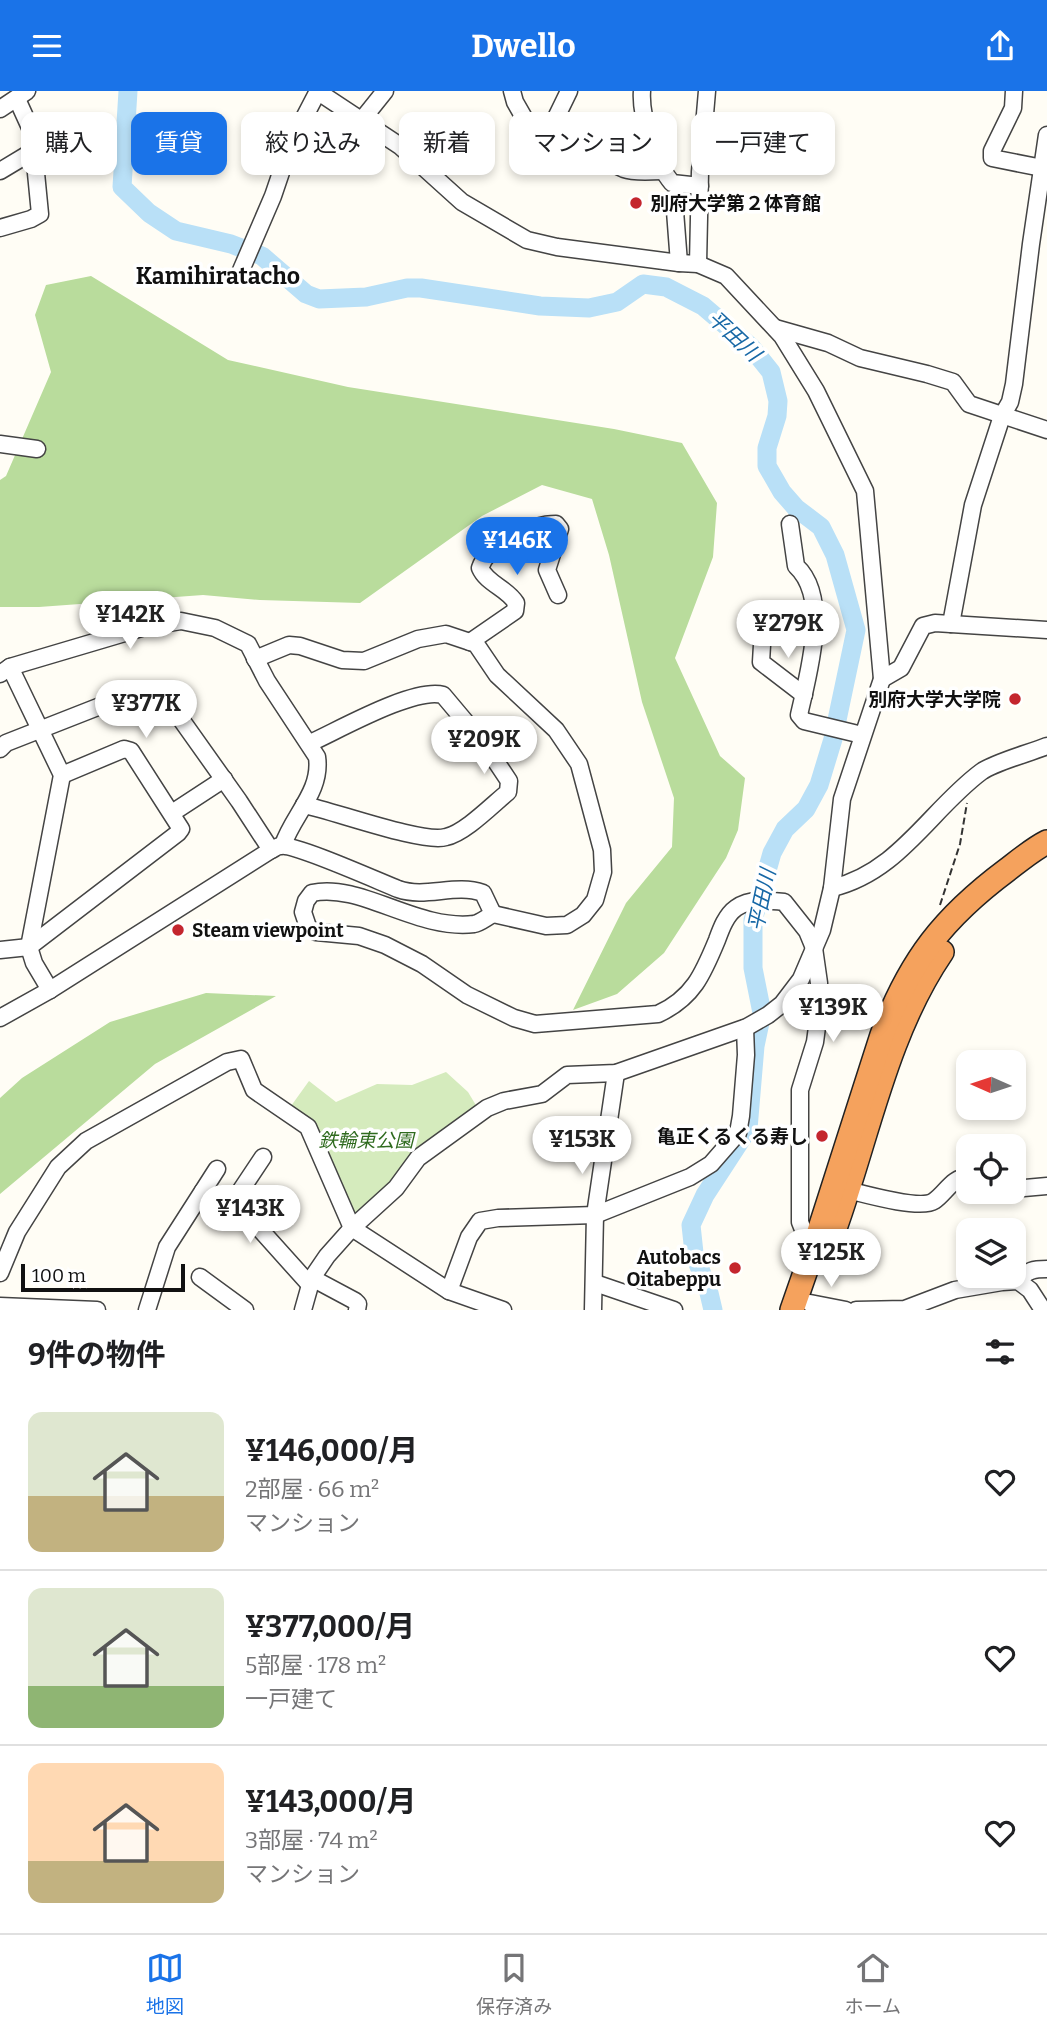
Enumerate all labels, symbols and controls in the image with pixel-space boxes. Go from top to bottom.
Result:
icon: menu [28,27,66,65]
text: Dwello [471,27,576,65]
icon: share [981,27,1019,65]
chip: 購入 [21,112,117,175]
chip: 賃貸 [131,112,227,175]
chip: 絞り込み [241,112,385,175]
chip: 新着 [399,112,495,175]
chip: マンション [509,112,677,175]
chip: 一戸建て [691,112,835,175]
place label: 別府大学第２体育館 [650,192,821,215]
marker: 別府大学第２体育館 [628,195,644,211]
district label: Kamihiratacho [136,262,300,290]
water label: 平田川 [702,305,767,368]
pin: ¥146K [468,517,566,577]
text: ¥146K [482,526,552,554]
pin: ¥142K [81,591,179,651]
text: ¥142K [95,600,165,628]
pin: ¥279K [739,601,837,660]
text: ¥279K [752,609,824,637]
pin: ¥377K [97,681,195,740]
place label: 別府大学大学院 [868,688,1001,711]
text: ¥377K [111,689,181,717]
marker: 別府大学大学院 [1007,691,1023,707]
pin: ¥209K [435,717,533,776]
text: ¥209K [447,725,521,753]
water label: 平田川 [743,865,782,934]
place label: Steam viewpoint [192,919,344,942]
marker: Steam viewpoint [170,922,186,938]
pin: ¥139K [784,985,882,1044]
text: ¥139K [798,993,868,1021]
north arrow [956,1050,1026,1120]
map controls [956,1050,1026,1288]
pin: ¥153K [533,1117,631,1176]
text: ¥153K [548,1125,616,1153]
place label: 亀正くるくる寿し [657,1125,808,1148]
marker: 亀正くるくる寿し [814,1128,830,1144]
park label: 鉄輪東公園 [318,1129,416,1152]
button: locate [956,1134,1026,1204]
pin: ¥143K [201,1185,299,1245]
text: ¥143K [215,1194,285,1222]
button: layers [956,1218,1026,1288]
pin: ¥125K [782,1229,880,1289]
text: ¥125K [797,1238,865,1266]
place label: Autobacs Oitabeppu [627,1246,721,1291]
marker: Autobacs Oitabeppu [727,1260,743,1276]
scale bar [21,1261,186,1293]
text: 100 m [32,1264,86,1287]
icon: filters [981,1333,1019,1371]
text: 9件の物件 [28,1337,166,1373]
text: ¥146,000/月 [245,1433,418,1469]
icon: home [84,1440,168,1524]
icon: heart [981,1463,1019,1501]
text: 2部屋 · 66 m² [245,1475,379,1503]
text: マンション [245,1509,360,1537]
text: ¥377,000/月 [245,1609,415,1645]
icon: home [84,1616,168,1700]
icon: heart [981,1639,1019,1677]
text: 5部屋 · 178 m² [245,1651,386,1679]
text: 一戸建て [245,1685,337,1713]
text: ¥143,000/月 [245,1784,417,1820]
icon: home [84,1791,168,1875]
icon: heart [981,1814,1019,1852]
text: 3部屋 · 74 m² [245,1826,378,1854]
text: マンション [245,1860,360,1888]
tab: 地図 [146,1949,184,2018]
tab: 保存済み [476,1949,552,2018]
tab: ホーム [844,1949,901,2018]

